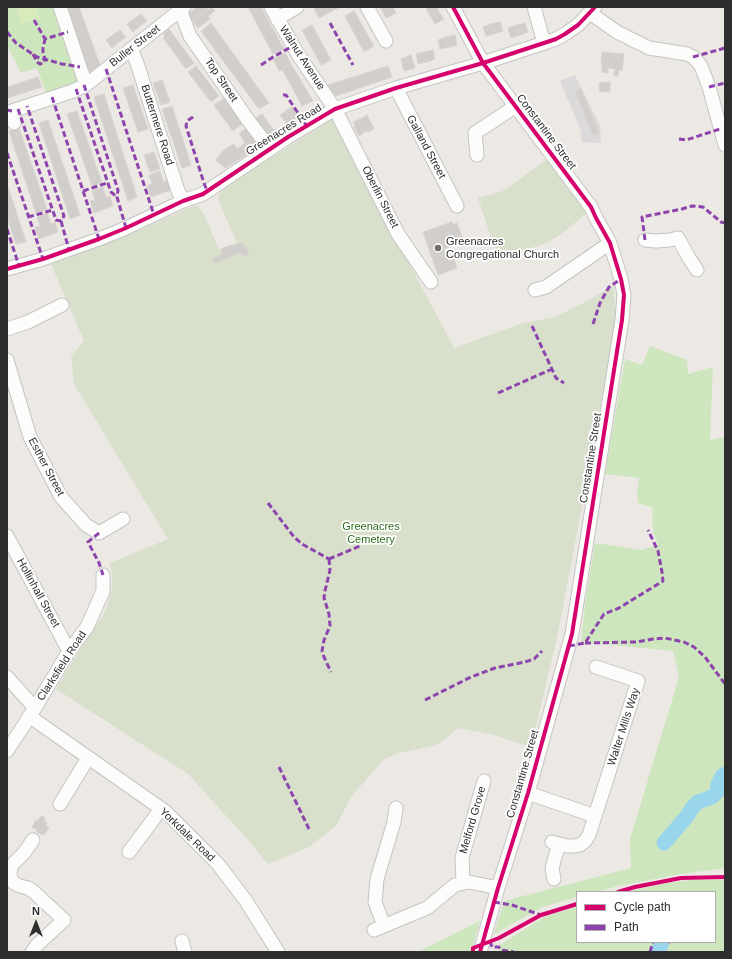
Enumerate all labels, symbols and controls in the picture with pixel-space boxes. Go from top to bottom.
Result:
street label: Buller Street [107,22,163,70]
street label: Walnut Avenue [276,23,328,93]
street label: Top Street [202,56,240,104]
street label: Buttermere Road [138,83,176,167]
street label: Constantine Street [513,92,579,172]
street label: Greenacres Road [244,101,324,159]
street label: Galland Street [404,113,448,181]
street label: Oberlin Street [359,164,401,230]
place label: Greenacres Congregational Church [446,235,559,261]
marker: Greenacres Congregational Church [433,243,443,253]
street label: Constantine Street [577,412,605,504]
street label: Esther Street [25,436,67,498]
park label: Greenacres Cemetery [342,520,400,546]
street label: Hollinhall Street [14,556,62,630]
street label: Clarksfield Road [34,629,90,703]
street label: Walter Mills Way [605,686,643,768]
street label: Constantine Street [504,728,542,820]
street label: Melford Grove [457,785,489,855]
street label: Yorkdale Road [157,805,217,865]
legend [576,891,716,943]
text: Cycle path [614,900,671,914]
north arrow [16,903,56,943]
text: N [32,905,40,917]
text: Path [614,920,639,934]

